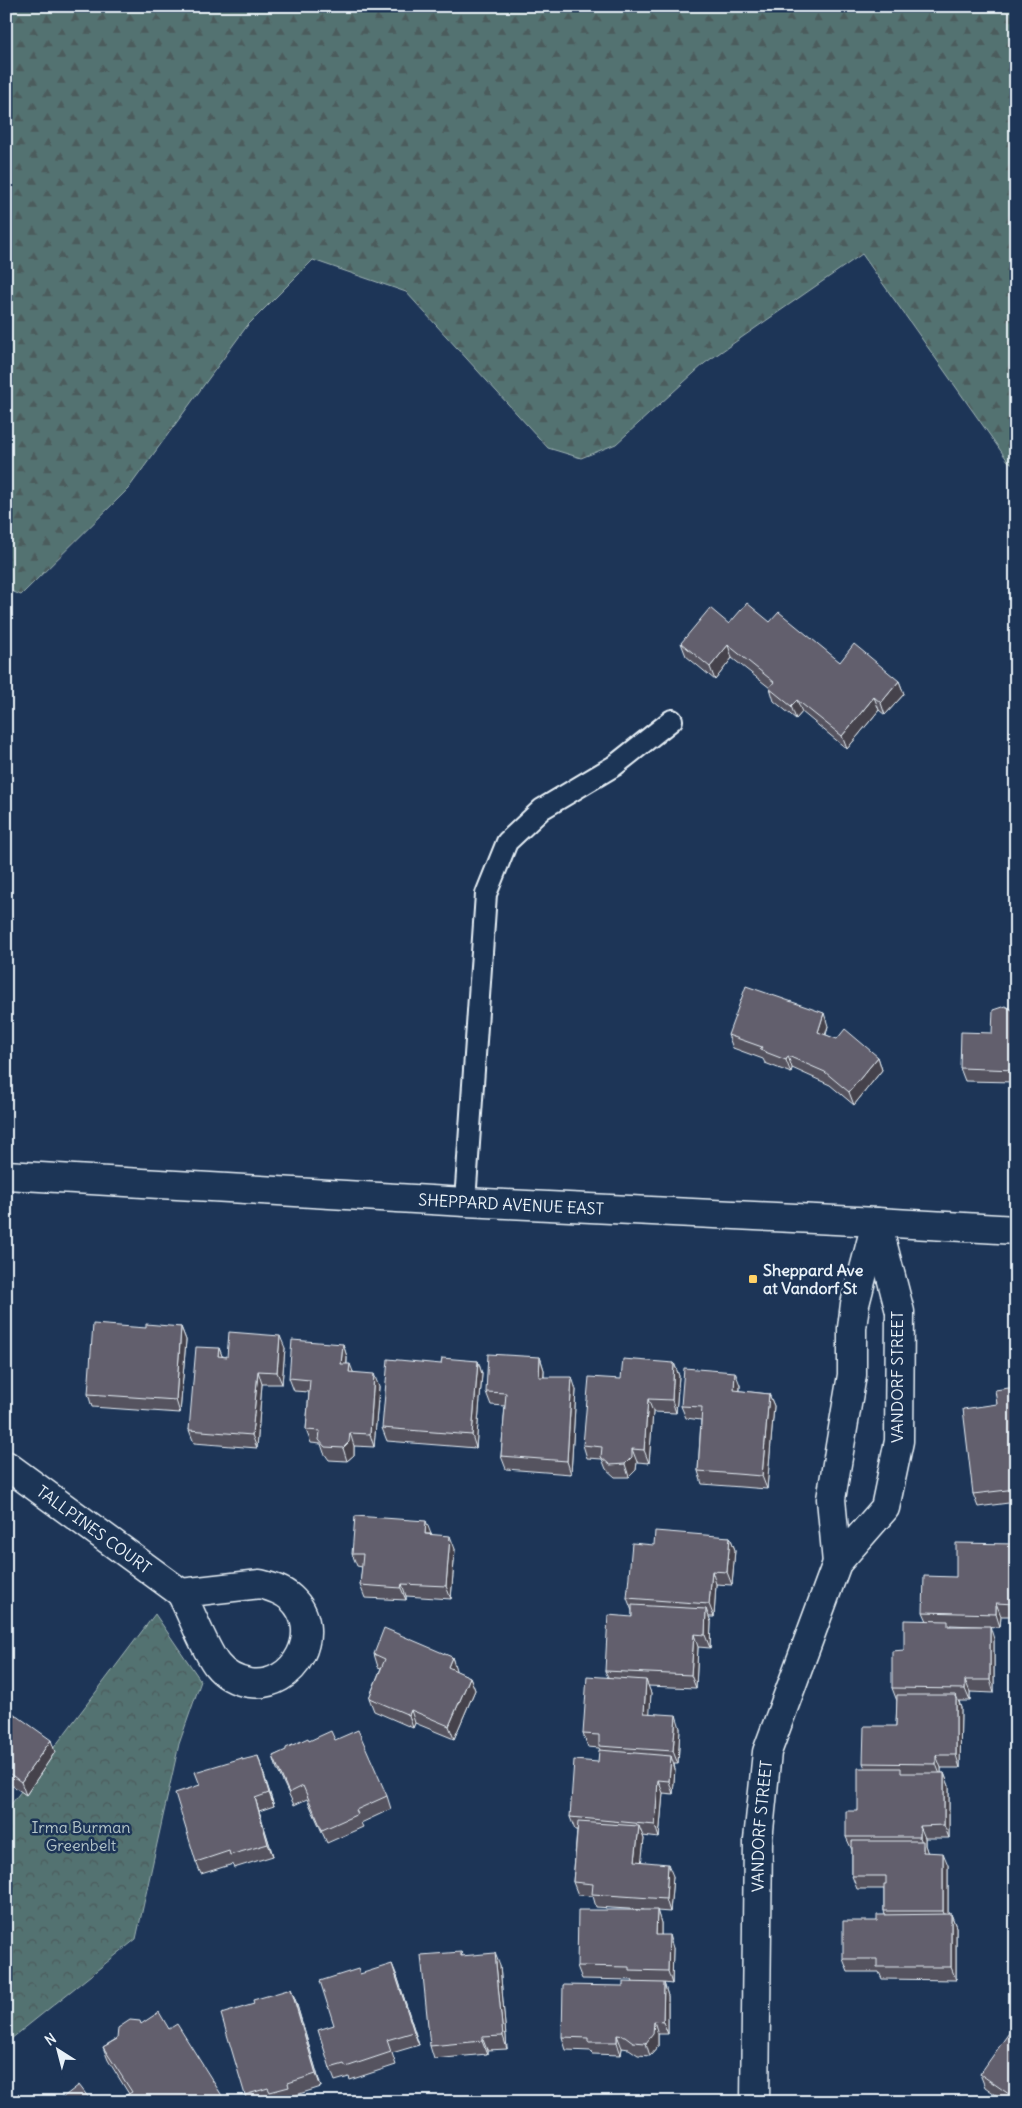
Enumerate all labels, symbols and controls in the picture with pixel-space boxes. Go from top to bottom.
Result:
street label: SHEPPARD AVENUE EAST [418,1189,604,1219]
place label: Sheppard Ave at Vandorf St [763,1260,864,1298]
marker: Sheppard Ave at Vandorf St [747,1273,759,1285]
street label: VANDORF STREET [887,1311,907,1443]
street label: TALLPINES COURT [33,1481,155,1578]
street label: VANDORF STREET [747,1759,776,1892]
park label: Irma Burman Greenbelt [31,1817,131,1855]
north arrow [32,2026,82,2076]
text: N [41,2029,60,2050]

